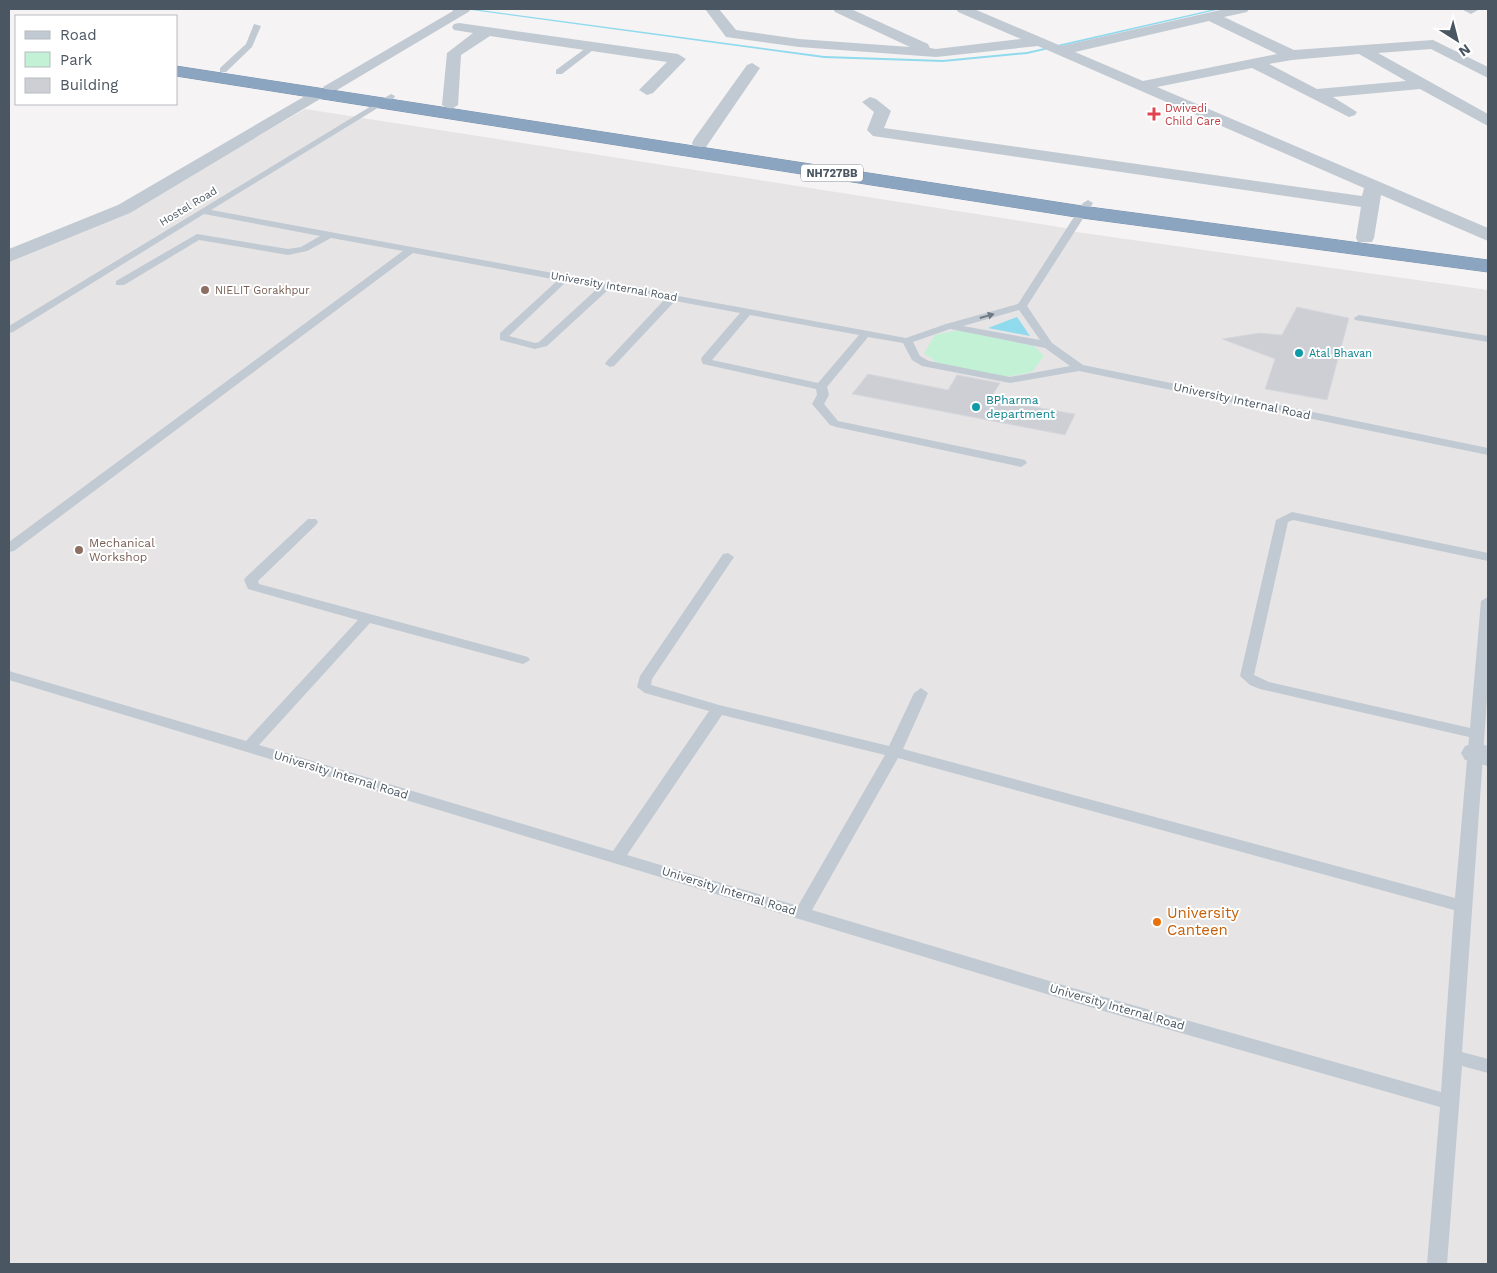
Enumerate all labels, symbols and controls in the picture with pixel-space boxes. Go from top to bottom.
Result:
legend [15,15,178,105]
north arrow [1432,15,1482,65]
text: Road [60,26,97,44]
text: N [1456,41,1474,60]
text: Park [60,51,93,69]
text: Building [60,76,118,94]
place label: Dwivedi Child Care [1165,102,1221,128]
marker: Dwivedi Child Care [1147,107,1161,121]
road number: NH727BB [801,164,863,182]
street label: Hostel Road [157,184,219,229]
street label: University Internal Road [550,269,678,304]
marker: NIELIT Gorakhpur [199,284,211,296]
place label: NIELIT Gorakhpur [215,284,310,297]
one-way arrow [979,312,994,320]
marker: Atal Bhavan [1293,347,1305,359]
place label: Atal Bhavan [1309,347,1372,360]
street label: University Internal Road [1172,380,1312,422]
place label: BPharma department [986,393,1055,421]
marker: BPharma department [970,401,982,413]
place label: Mechanical Workshop [89,536,155,564]
marker: Mechanical Workshop [73,544,85,556]
street label: University Internal Road [272,748,410,802]
street label: University Internal Road [660,864,798,918]
place label: University Canteen [1167,904,1239,939]
marker: University Canteen [1151,916,1163,928]
street label: University Internal Road [1048,981,1186,1033]

